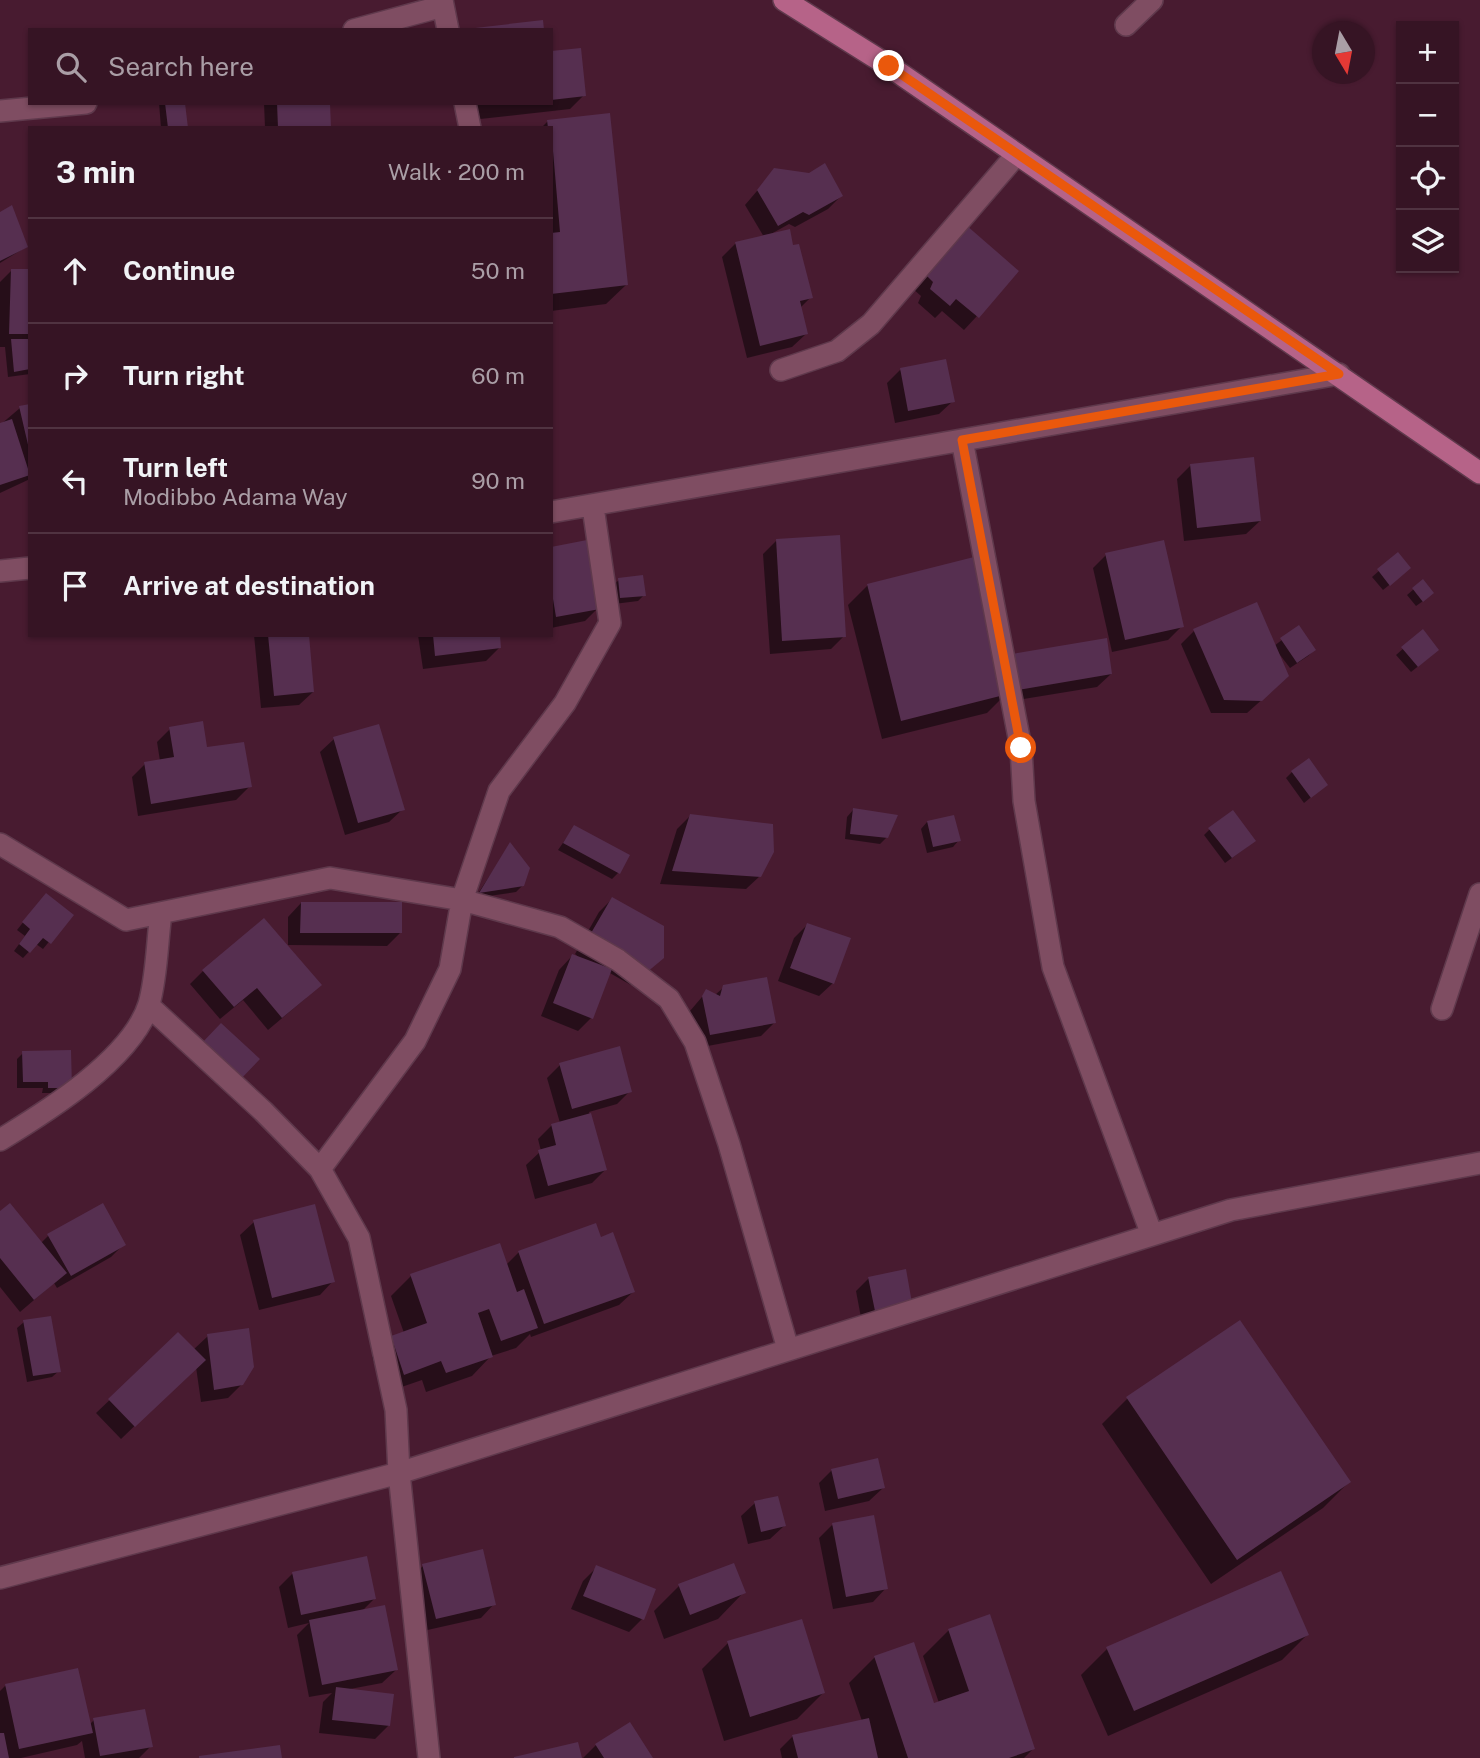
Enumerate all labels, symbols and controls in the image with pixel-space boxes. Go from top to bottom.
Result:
north arrow [1312,21,1375,84]
map controls [1396,21,1459,273]
button: + [1396,21,1459,84]
search box [28,28,553,105]
icon: search [52,48,90,86]
route end [873,50,904,81]
text: Search here [108,51,254,82]
button: − [1396,84,1459,147]
button: locate [1396,147,1459,210]
text: 3 min [56,154,135,190]
text: Walk · 200 m [388,158,525,185]
button: layers [1396,210,1459,273]
icon: ahead [56,252,94,290]
text: Continue [123,255,235,286]
text: 50 m [471,257,525,284]
icon: right [56,357,94,395]
text: Turn right [123,360,245,391]
text: 60 m [471,362,525,389]
text: Turn left [123,452,228,483]
icon: left [56,462,94,500]
text: 90 m [471,467,525,494]
text: Modibbo Adama Way [123,483,347,510]
icon: arrive [56,567,94,605]
text: Arrive at destination [123,570,375,601]
route start [1005,732,1036,763]

